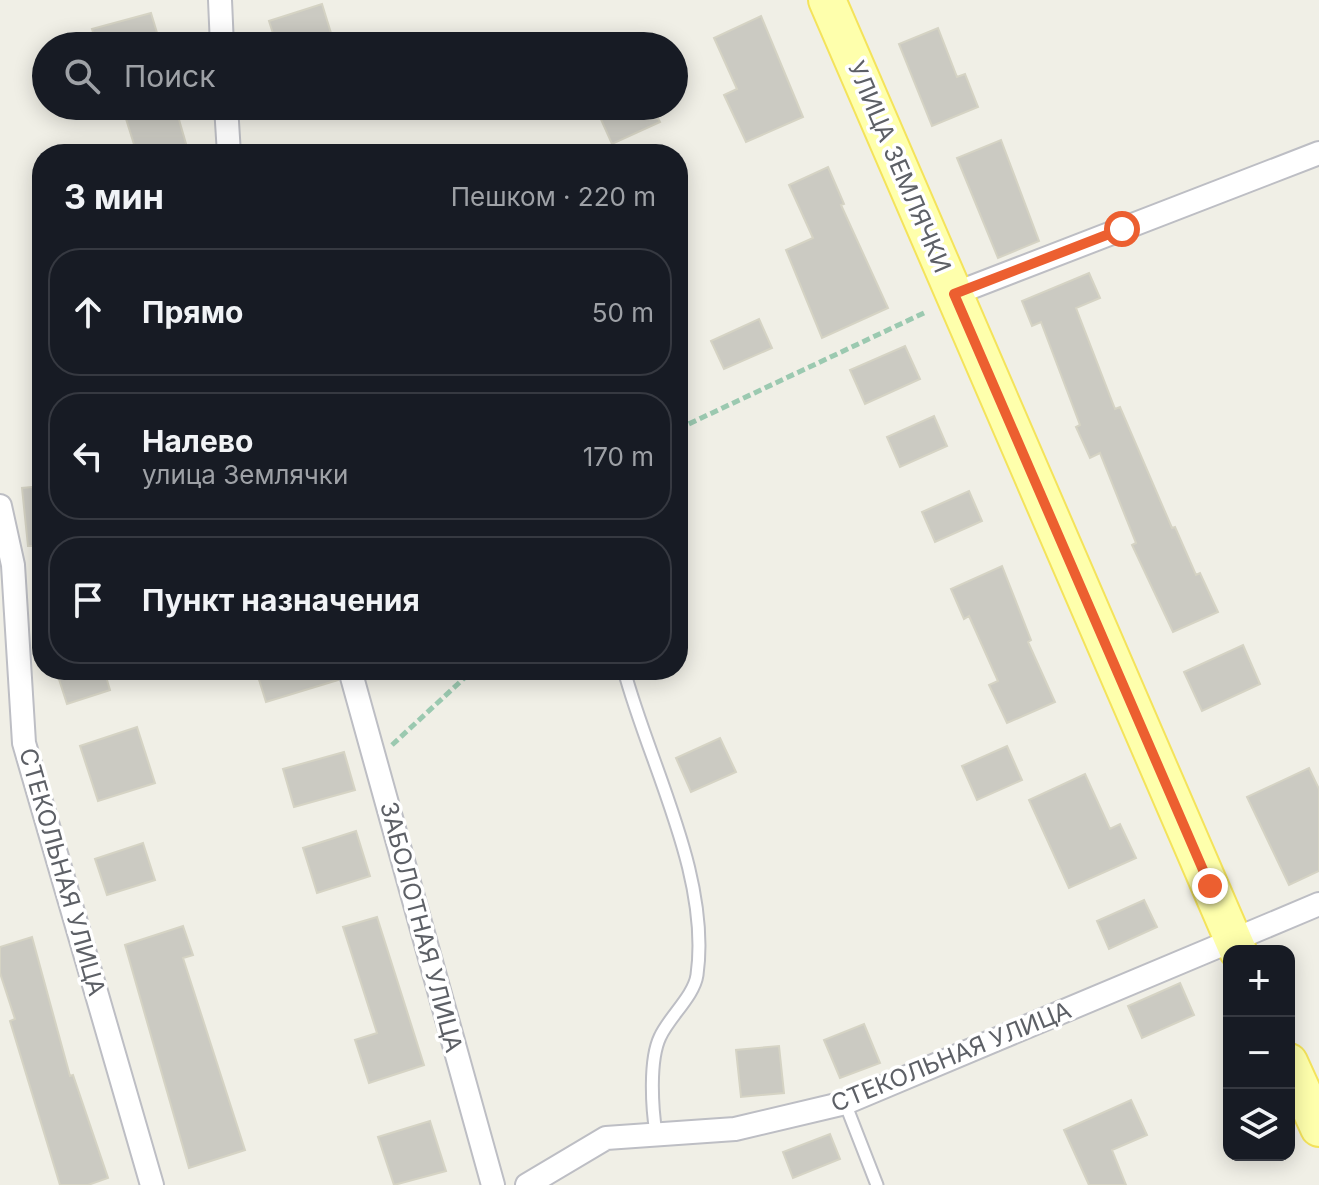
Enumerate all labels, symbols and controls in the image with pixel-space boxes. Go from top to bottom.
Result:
search box [32,32,688,120]
icon: search [60,54,104,98]
street label: УЛИЦА ЗЕМЛЯЧКИ [842,57,957,277]
text: Поиск [124,58,215,94]
text: 3 мин [64,176,164,217]
text: Пешком · 220 m [451,181,656,212]
route start [1104,211,1140,247]
icon: ahead [66,290,110,334]
text: Прямо [142,294,243,330]
text: 50 m [592,297,654,328]
text: Налево [142,423,254,459]
icon: left [66,434,110,478]
text: 170 m [583,441,654,472]
text: улица Землячки [142,459,348,490]
icon: arrive [66,578,110,622]
text: Пункт назначения [142,582,420,618]
street label: СТЕКОЛЬНАЯ УЛИЦА [13,745,112,999]
street label: ЗАБОЛОТНАЯ УЛИЦА [374,799,469,1055]
route end [1192,868,1228,904]
map controls [1223,945,1295,1161]
button: + [1223,945,1295,1017]
street label: СТЕКОЛЬНАЯ УЛИЦА [827,995,1075,1118]
button: − [1223,1017,1295,1089]
button: layers [1223,1089,1295,1161]

